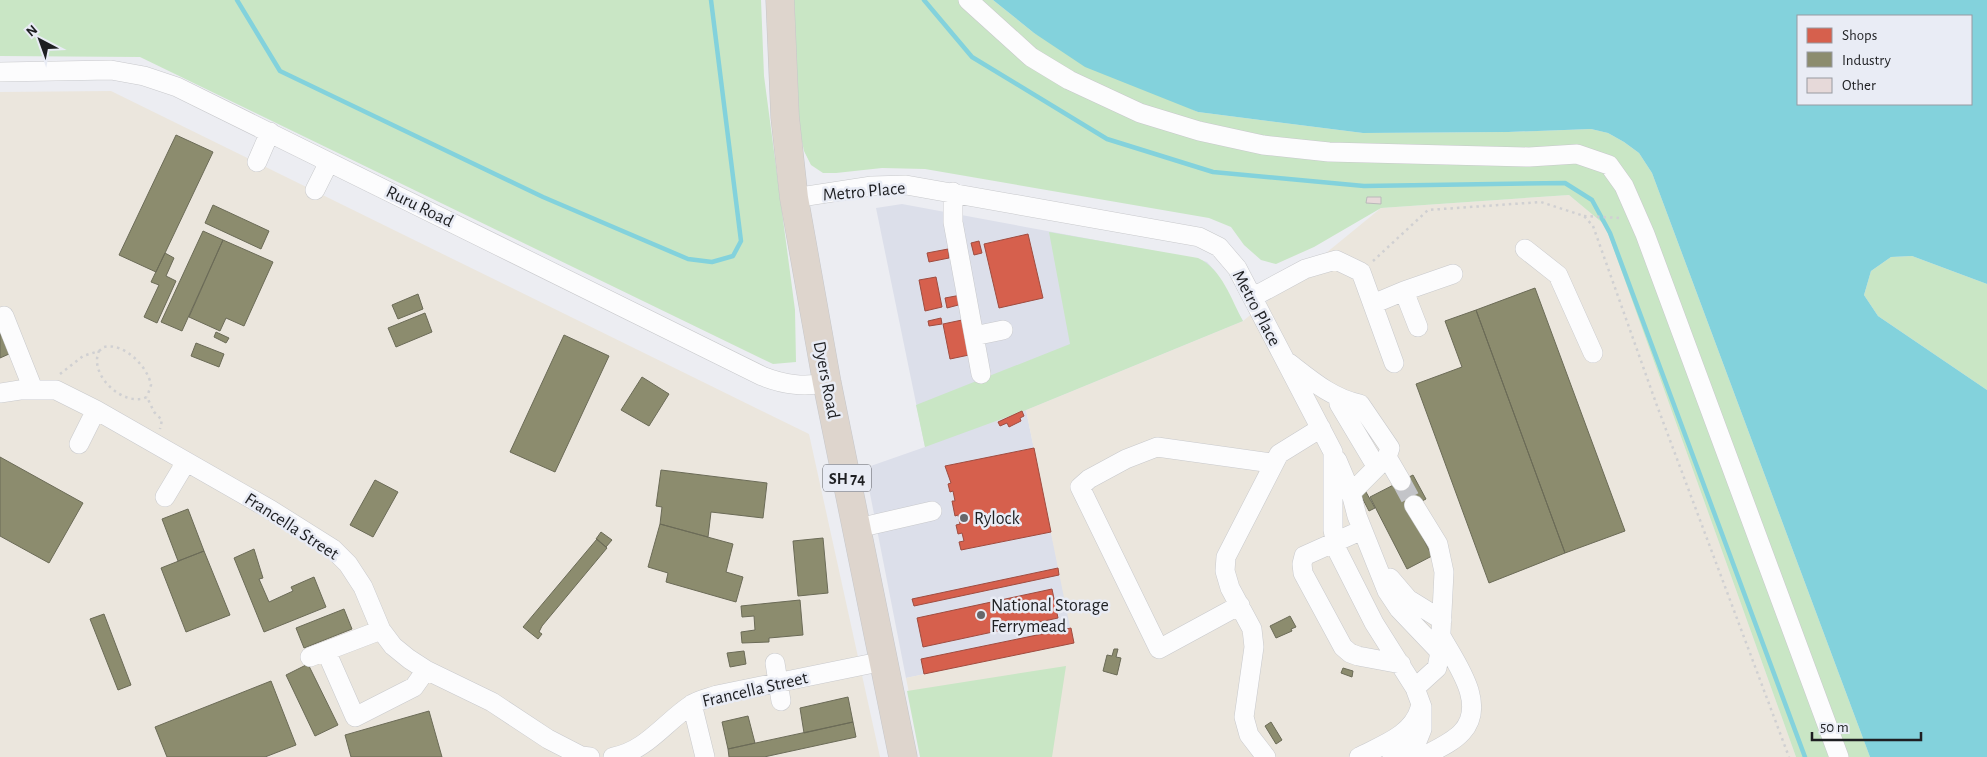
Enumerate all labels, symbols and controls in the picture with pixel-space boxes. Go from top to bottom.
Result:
north arrow [15,15,65,65]
legend [1797,15,1972,105]
text: N [24,22,40,39]
text: Shops [1842,28,1877,43]
text: Industry [1842,53,1891,68]
text: Other [1842,78,1876,93]
street label: Metro Place [822,179,906,205]
street label: Ruru Road [383,183,456,231]
street label: Metro Place [1229,268,1284,349]
street label: Dyers Road [810,340,842,420]
road number: SH 74 [823,464,871,492]
street label: Francella Street [241,490,342,564]
place label: Rylock [974,510,1021,528]
marker: Rylock [958,512,970,524]
place label: National Storage Ferrymead [991,597,1109,636]
marker: National Storage Ferrymead [975,609,987,621]
street label: Francella Street [701,669,810,711]
scale bar [1812,710,1921,742]
text: 50 m [1820,720,1849,735]

